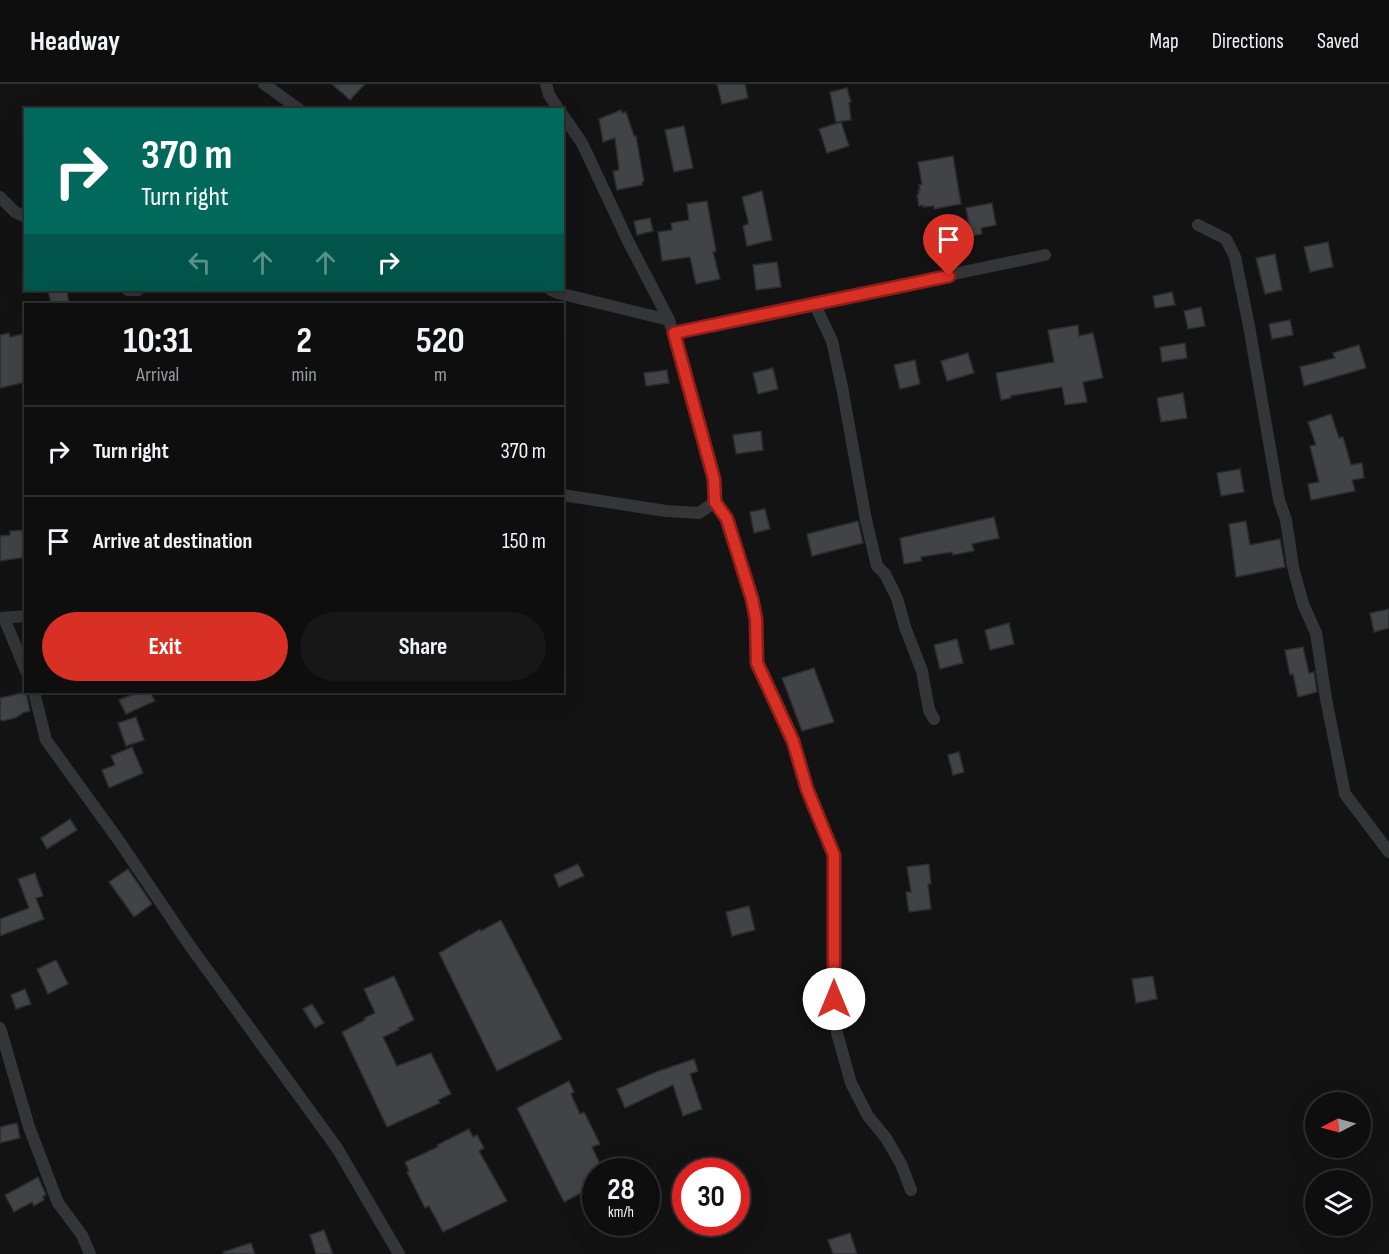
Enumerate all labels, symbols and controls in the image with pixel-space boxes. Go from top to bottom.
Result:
text: Headway [30,25,120,58]
text: Map [1149,29,1179,54]
text: Directions [1212,29,1284,54]
text: Saved [1317,29,1359,54]
text: 370 m [141,130,232,181]
icon: right [42,132,120,210]
text: Turn right [141,181,228,213]
pin [923,214,974,276]
icon: arrive [932,223,965,256]
icon: left [183,246,216,279]
icon: ahead [246,246,279,279]
icon: ahead [309,246,342,279]
icon: right [372,246,405,279]
text: 10:31 [123,320,192,363]
text: 2 [296,320,312,363]
text: 520 [416,320,465,363]
text: Arrival [136,363,179,387]
text: min [292,363,317,387]
text: m [434,363,447,387]
icon: right [42,435,75,468]
text: Turn right [93,438,169,465]
text: 370 m [501,438,546,465]
icon: arrive [42,525,75,558]
text: Arrive at destination [93,528,252,555]
text: 150 m [502,528,546,555]
button: Exit [42,612,288,681]
button: Share [300,612,546,681]
position arrow [802,967,866,1031]
north arrow [1305,1092,1371,1158]
map controls [1305,1092,1371,1236]
speed limit sign: 30 [672,1158,750,1236]
button: layers [1305,1170,1371,1236]
text: 28 [607,1172,635,1208]
text: km/h [608,1203,634,1222]

